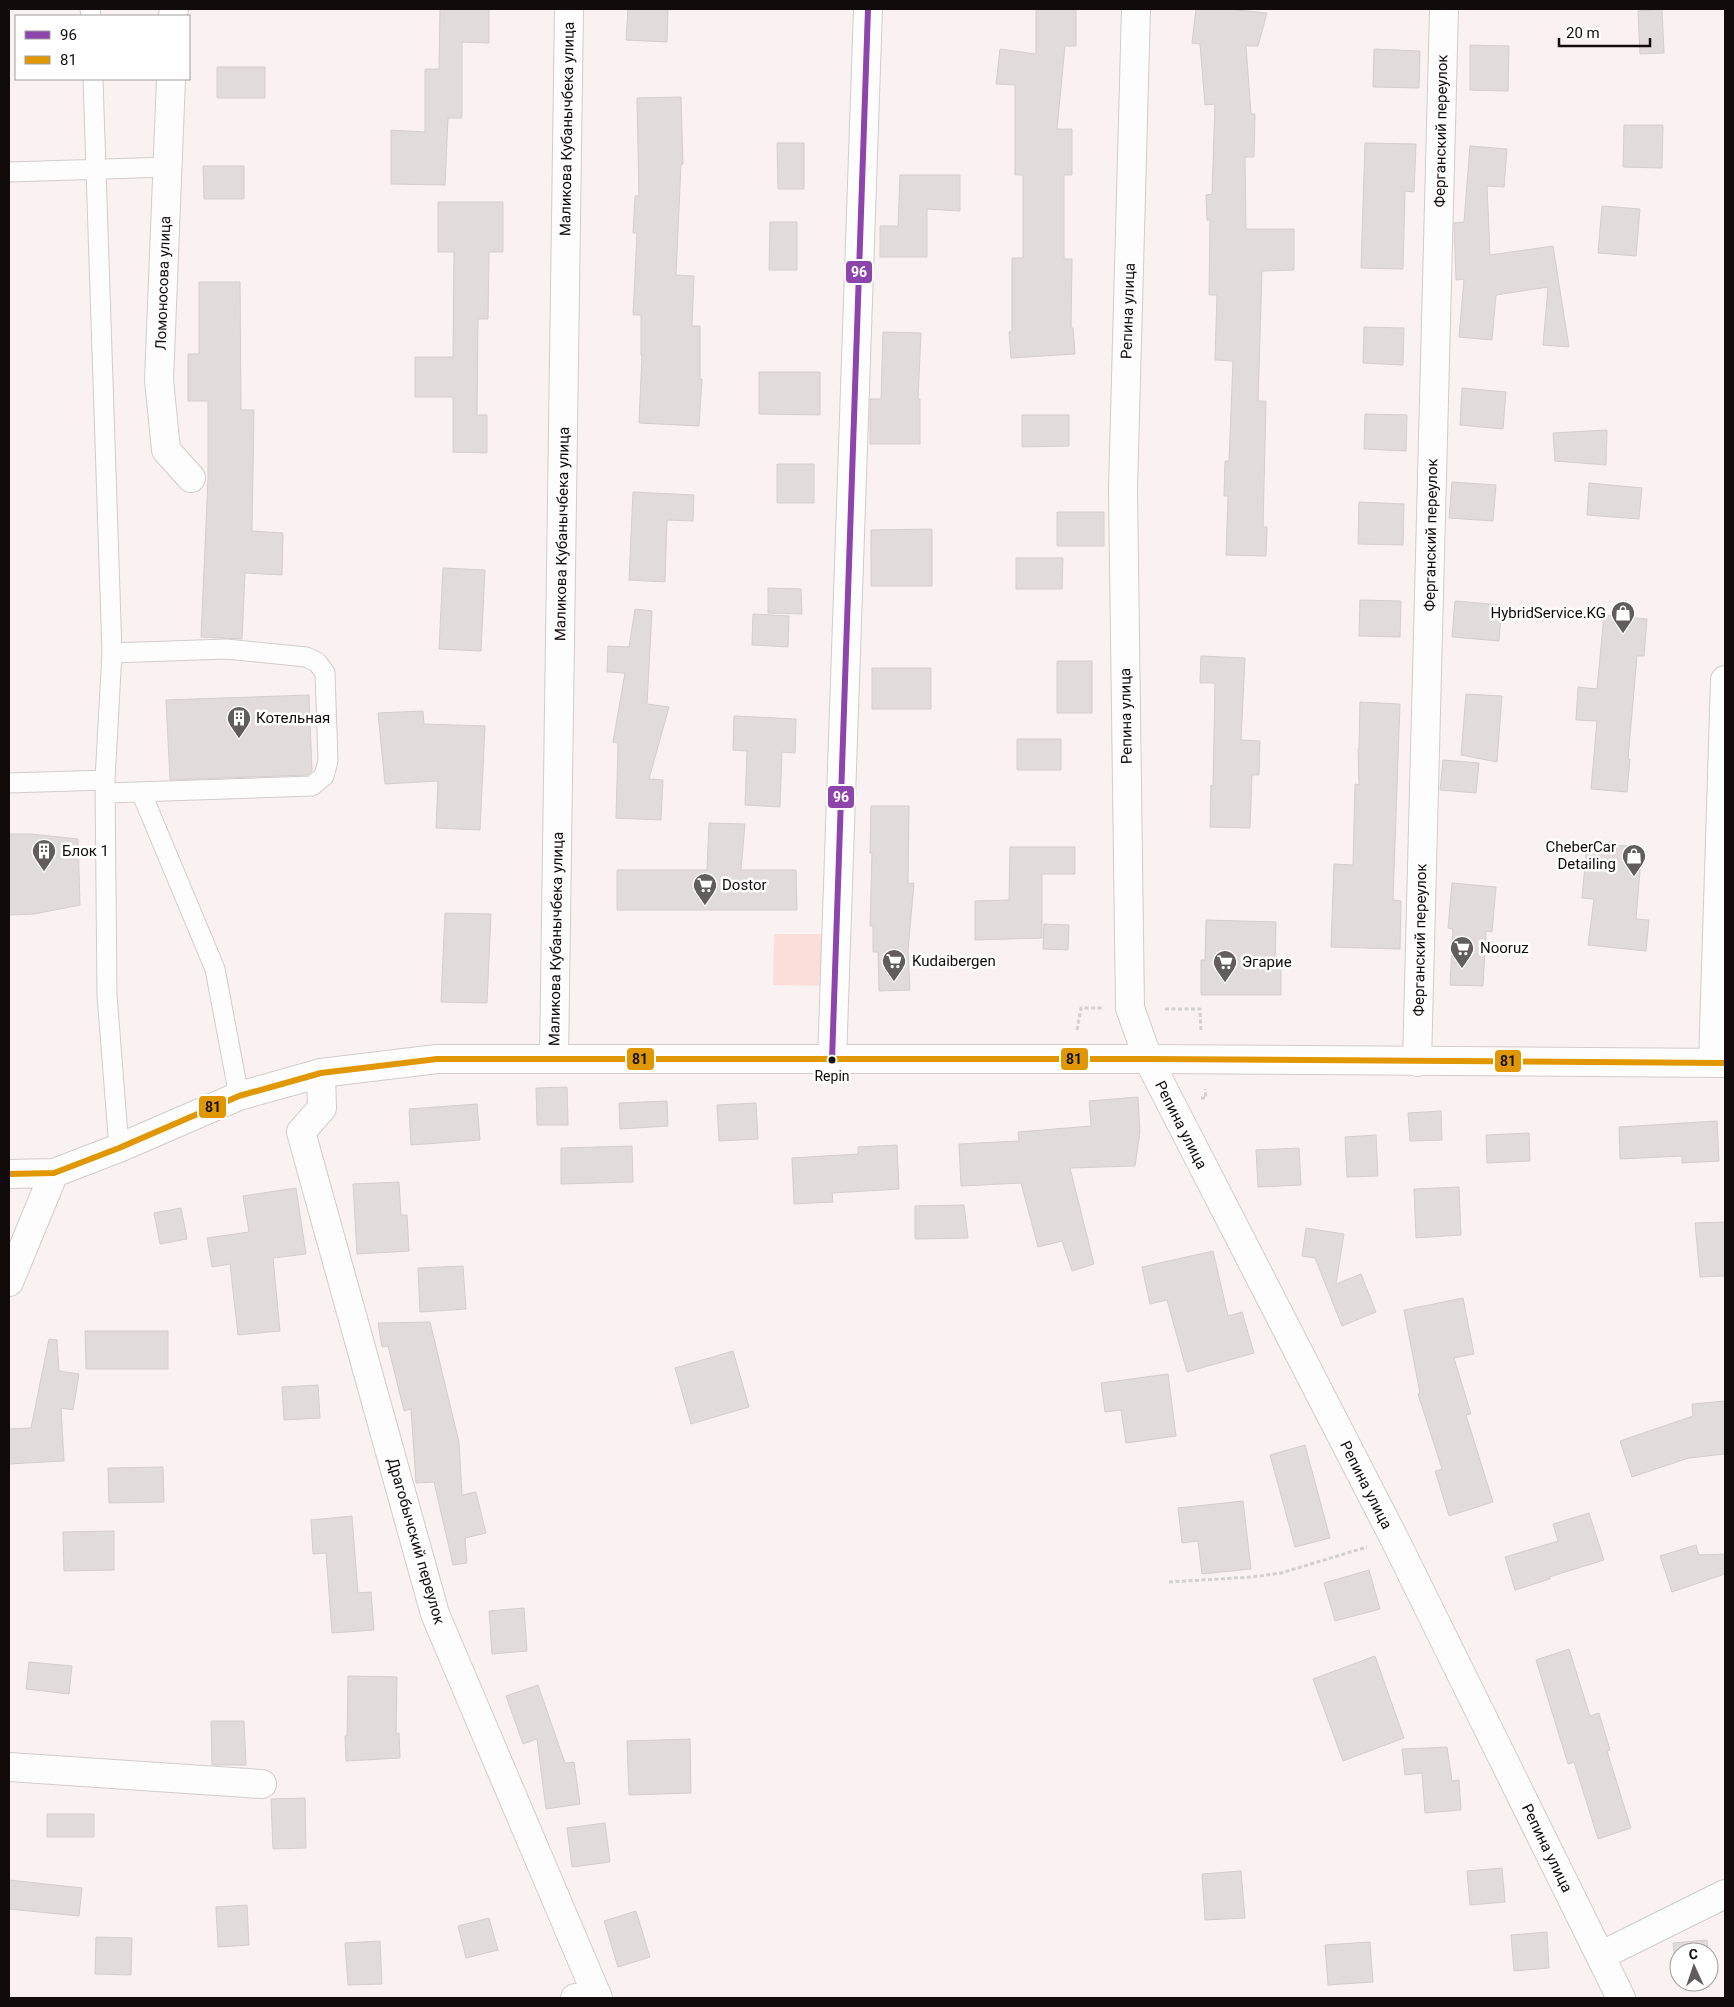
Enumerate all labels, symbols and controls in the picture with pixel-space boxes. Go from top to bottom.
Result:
legend [15,15,190,80]
scale bar [1559,15,1650,47]
street label: Маликова Кубанычбека улица [556,22,578,236]
text: 20 m [1566,24,1600,42]
text: 96 [60,26,77,44]
text: 81 [60,51,77,69]
street label: Ферганский переулок [1431,54,1451,208]
street label: Ломоносова улица [152,216,174,350]
line badge: 96 [845,260,873,284]
street label: Репина улица [1117,263,1139,359]
text: 96 [851,264,867,280]
street label: Маликова Кубанычбека улица [551,427,573,641]
street label: Ферганский переулок [1421,458,1441,612]
shop icon: HybridService.KG [1610,600,1636,634]
place label: HybridService.KG [1490,604,1606,622]
street label: Репина улица [1116,668,1136,764]
building icon: Котельная [226,705,252,739]
place label: Котельная [256,709,330,727]
line badge: 96 [827,785,855,809]
text: 96 [833,789,849,805]
street label: Маликова Кубанычбека улица [545,832,567,1046]
building icon: Блок 1 [31,838,57,872]
place label: CheberCar Detailing [1546,838,1616,873]
place label: Блок 1 [62,842,109,860]
shop icon: CheberCar Detailing [1621,843,1647,877]
street label: Ферганский переулок [1410,863,1430,1017]
supermarket icon: Dostor [692,872,718,906]
place label: Dostor [722,876,767,894]
supermarket icon: Nooruz [1449,935,1475,969]
place label: Nooruz [1480,939,1529,957]
supermarket icon: Kudaibergen [881,948,907,982]
supermarket icon: Эгарие [1212,949,1238,983]
place label: Kudaibergen [912,952,996,970]
place label: Эгарие [1242,953,1292,971]
line badge: 81 [626,1047,655,1071]
line badge: 81 [1060,1047,1089,1071]
line badge: 81 [1494,1049,1522,1073]
text: 81 [632,1051,648,1067]
text: 81 [1066,1051,1082,1067]
text: 81 [1500,1053,1516,1069]
marker: Repin [827,1055,837,1065]
place label: Repin [814,1068,850,1084]
street label: Репина улица [1151,1078,1211,1172]
line badge: 81 [198,1095,227,1119]
text: 81 [205,1099,221,1115]
street label: Репина улица [1336,1438,1396,1532]
street label: Драгобычский переулок [384,1456,448,1626]
street label: Репина улица [1518,1801,1576,1895]
north arrow [1669,1942,1719,1992]
text: С [1688,1946,1698,1962]

